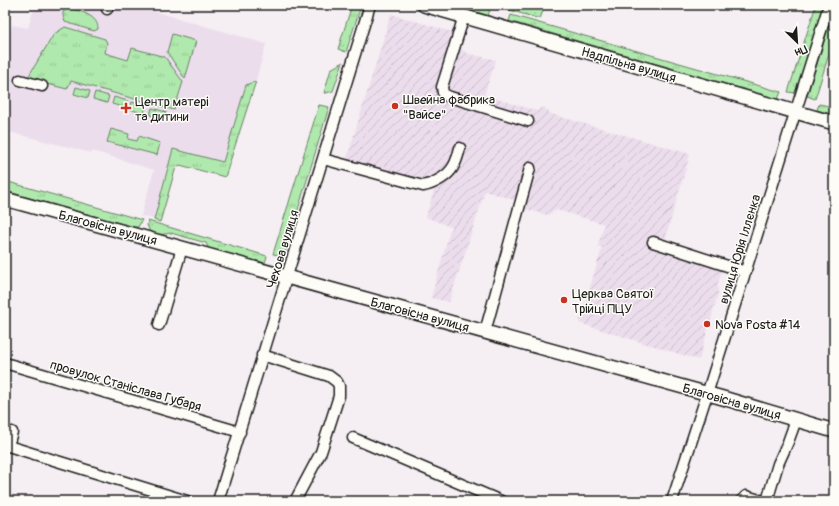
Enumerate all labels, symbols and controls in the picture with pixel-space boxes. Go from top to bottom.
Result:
north arrow [777,22,817,62]
text: Пн [792,42,809,59]
street label: Надпільна вулиця [579,44,678,86]
place label: Швейна фабрика "Вайсе" [403,92,495,123]
place label: Центр матері та дитини [135,94,209,125]
marker: Швейна фабрика "Вайсе" [390,101,400,111]
marker: Центр матері та дитини [120,102,132,114]
street label: вулиця Юрія Іллєнка [716,193,764,306]
street label: Благовісна вулиця [57,207,159,249]
street label: Чехова вулиця [263,208,303,291]
place label: Церква Святої Трійці ПЦУ [572,286,654,317]
street label: Благовісна вулиця [369,294,471,336]
marker: Церква Святої Трійці ПЦУ [559,295,569,305]
place label: Nova Posta #14 [715,317,801,333]
marker: Nova Posta #14 [702,319,712,329]
street label: провулок Станіслава Губаря [48,357,203,415]
street label: Благовісна вулиця [681,380,783,424]

